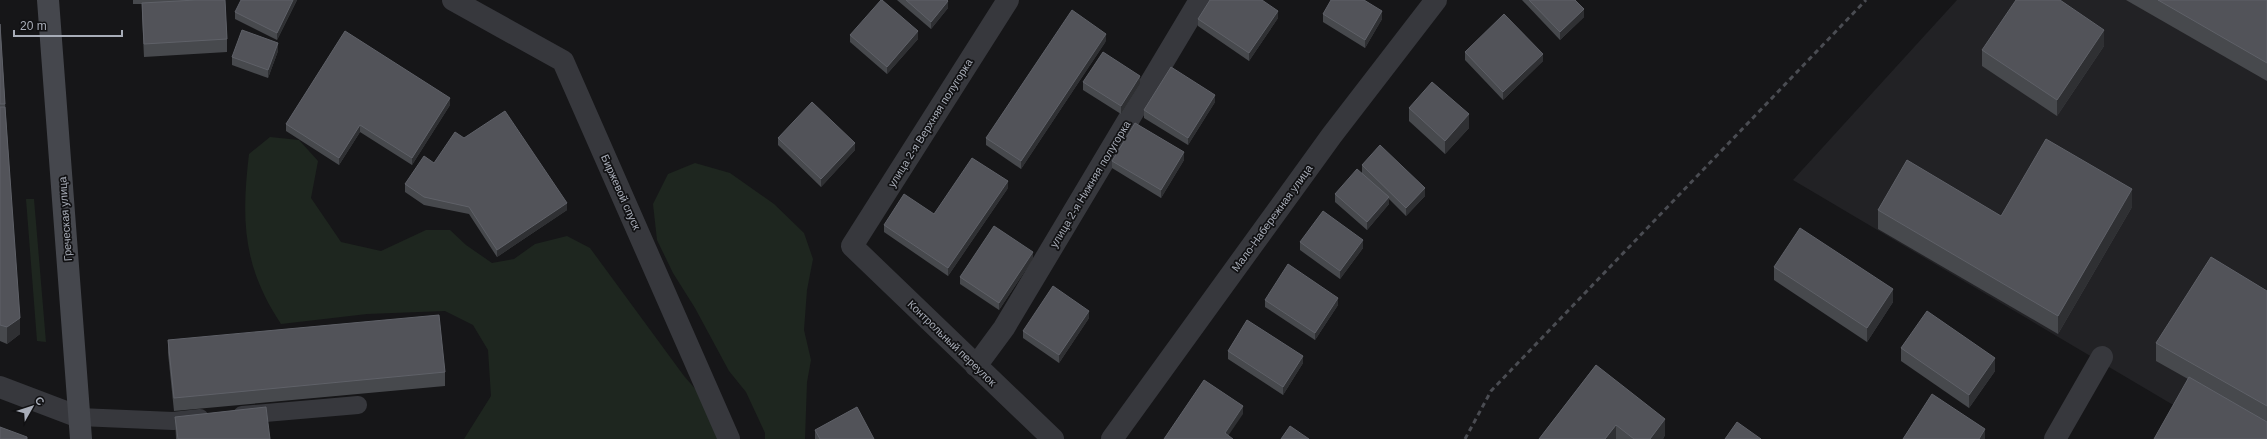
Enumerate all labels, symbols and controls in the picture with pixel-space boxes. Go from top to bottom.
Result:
scale bar [14,12,122,38]
text: 20 m [20,19,47,33]
street label: улица 2-я Верхняя полугорка [885,56,975,189]
street label: улица 2-я Нижняя полугорка [1047,118,1133,249]
street label: Биржевой спуск [599,152,643,232]
street label: Мало-Набережная улица [1229,162,1315,274]
street label: Греческая улица [56,175,74,262]
street label: Контрольный переулок [905,298,999,388]
north arrow [12,387,52,427]
text: С [33,394,47,408]

